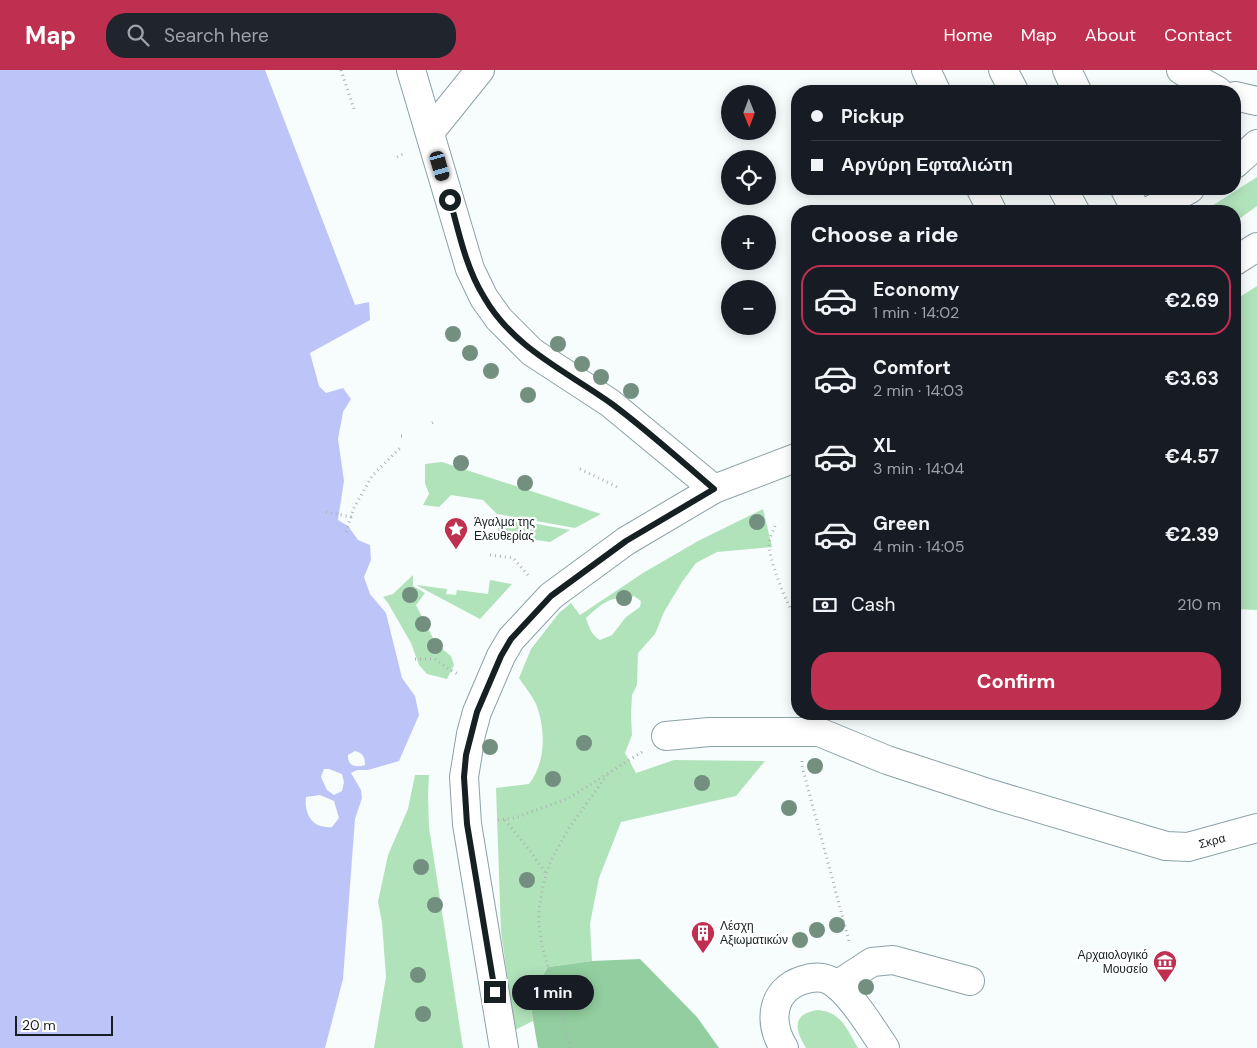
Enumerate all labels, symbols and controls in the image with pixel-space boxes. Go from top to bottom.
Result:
search box [106,13,456,58]
text: Map [25,20,76,51]
icon: search [124,21,152,49]
text: Search here [164,23,269,48]
text: Home [943,23,993,47]
text: Map [1021,23,1057,47]
text: About [1085,23,1136,47]
text: Contact [1164,23,1232,47]
north arrow [721,85,776,140]
map controls [721,85,776,335]
text: Pickup [841,104,905,129]
car [428,150,451,182]
button: locate [721,150,776,205]
text: Αργύρη Εφταλιώτη [841,152,1013,177]
route start [439,189,461,211]
button: + [721,215,776,270]
text: Choose a ride [811,220,959,249]
text: Economy [873,277,960,302]
icon: car [813,278,858,323]
button: − [721,280,776,335]
text: €2.69 [1165,288,1219,313]
text: 1 min · 14:02 [873,302,959,323]
text: Comfort [873,355,951,380]
icon: car [813,356,858,401]
text: €3.63 [1165,366,1219,391]
text: 2 min · 14:03 [873,380,964,401]
text: XL [873,433,896,458]
icon: car [813,434,858,479]
text: €4.57 [1165,444,1219,469]
text: 3 min · 14:04 [873,458,964,479]
text: Green [873,511,930,536]
icon: car [813,512,858,557]
place label: Άγαλμα της Ελευθερίας [474,514,535,544]
place icon: Άγαλμα της Ελευθερίας [443,516,469,550]
text: €2.39 [1165,522,1219,547]
text: 4 min · 14:05 [873,536,965,557]
icon: cash [811,591,839,619]
text: Cash [851,592,895,617]
text: 210 m [1177,594,1221,615]
button: Confirm [811,652,1221,710]
street label: Σκρα [1197,830,1227,852]
place label: Λέσχη Αξιωματικών [720,918,788,948]
building icon: Λέσχη Αξιωματικών [690,920,716,954]
place label: Αρχαιολογικό Μουσείο [1077,947,1148,977]
museum icon: Αρχαιολογικό Μουσείο [1152,949,1178,983]
callout: 1 min [512,974,595,1010]
route end [484,981,506,1003]
text: 1 min [534,982,572,1003]
scale bar [15,1013,112,1036]
text: 20 m [22,1016,56,1034]

